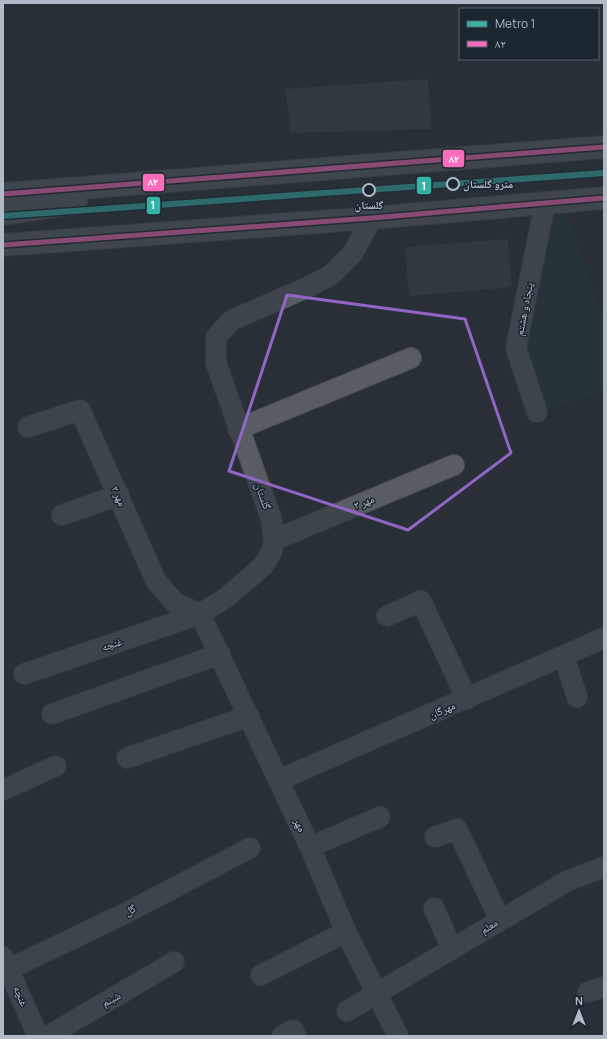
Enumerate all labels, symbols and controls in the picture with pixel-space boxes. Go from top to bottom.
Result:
legend [459,8,599,60]
text: Metro 1 [495,15,535,32]
text: ۸۲ [495,35,506,52]
line badge: ۸۲ [442,149,465,168]
text: ۸۲ [449,151,459,166]
line badge: ۸۲ [142,173,165,192]
text: ۸۲ [148,174,158,189]
line badge: 1 [416,176,432,195]
place label: مترو گلستان [463,176,513,192]
marker: مترو گلستان [446,177,460,191]
text: 1 [422,178,426,193]
marker: گلستان [362,183,376,197]
line badge: 1 [146,196,161,215]
text: 1 [151,197,155,212]
place label: گلستان [354,197,384,213]
street label: پنجاه و هشتم [511,281,537,337]
street label: گلستان [252,480,275,512]
street label: مهر ۲ [108,483,131,508]
street label: مهر ۳ [351,491,376,512]
street label: غنچه [99,633,125,654]
street label: مهرگان [426,697,457,722]
street label: مهر [290,815,310,834]
street label: گل [121,900,138,919]
street label: معلم [477,914,501,938]
street label: غنچه [10,983,33,1009]
street label: شبنم [99,987,123,1011]
north arrow [559,991,599,1031]
text: N [575,993,583,1008]

